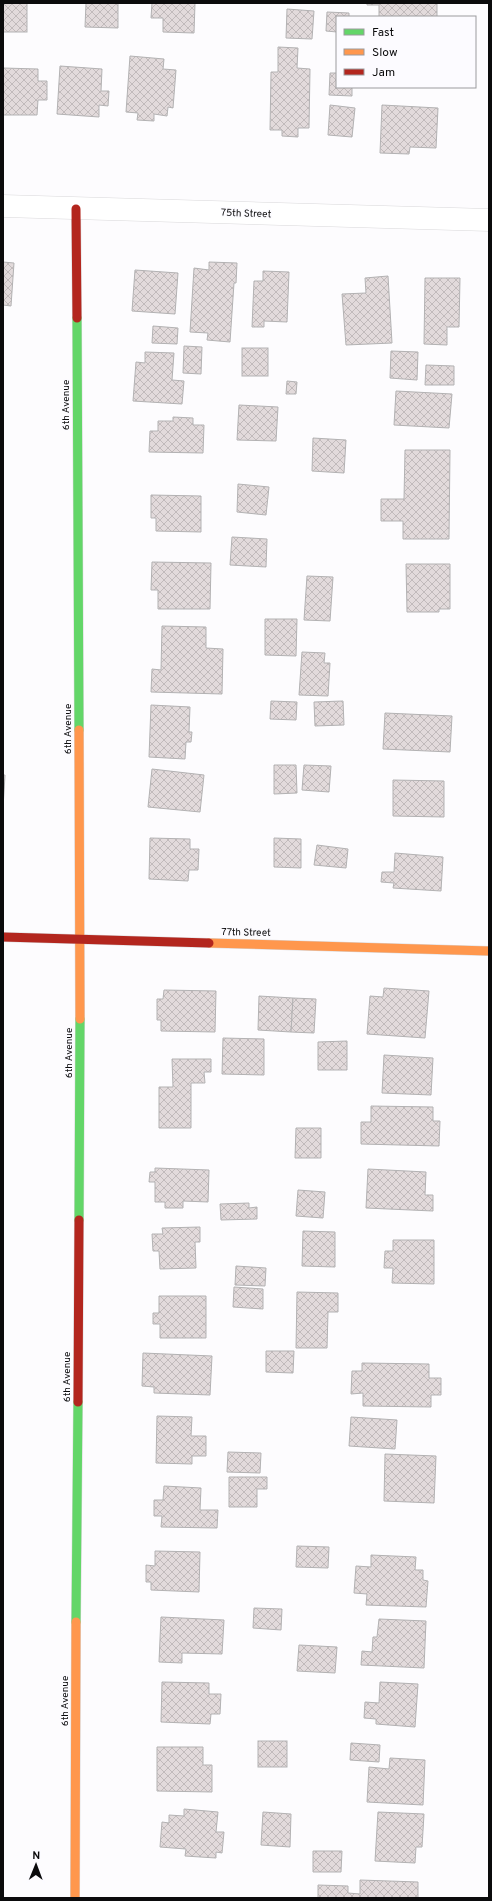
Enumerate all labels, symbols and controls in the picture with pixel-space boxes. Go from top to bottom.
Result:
legend [336,16,476,88]
text: Fast [372,25,394,41]
text: Slow [372,45,398,61]
text: Jam [372,65,395,81]
street label: 75th Street [221,207,272,221]
street label: 6th Avenue [60,380,73,430]
street label: 6th Avenue [62,704,75,754]
street label: 77th Street [221,926,271,940]
street label: 6th Avenue [63,1028,76,1078]
street label: 6th Avenue [61,1352,74,1402]
street label: 6th Avenue [59,1676,72,1726]
north arrow [16,1845,56,1885]
text: N [32,1849,40,1863]

